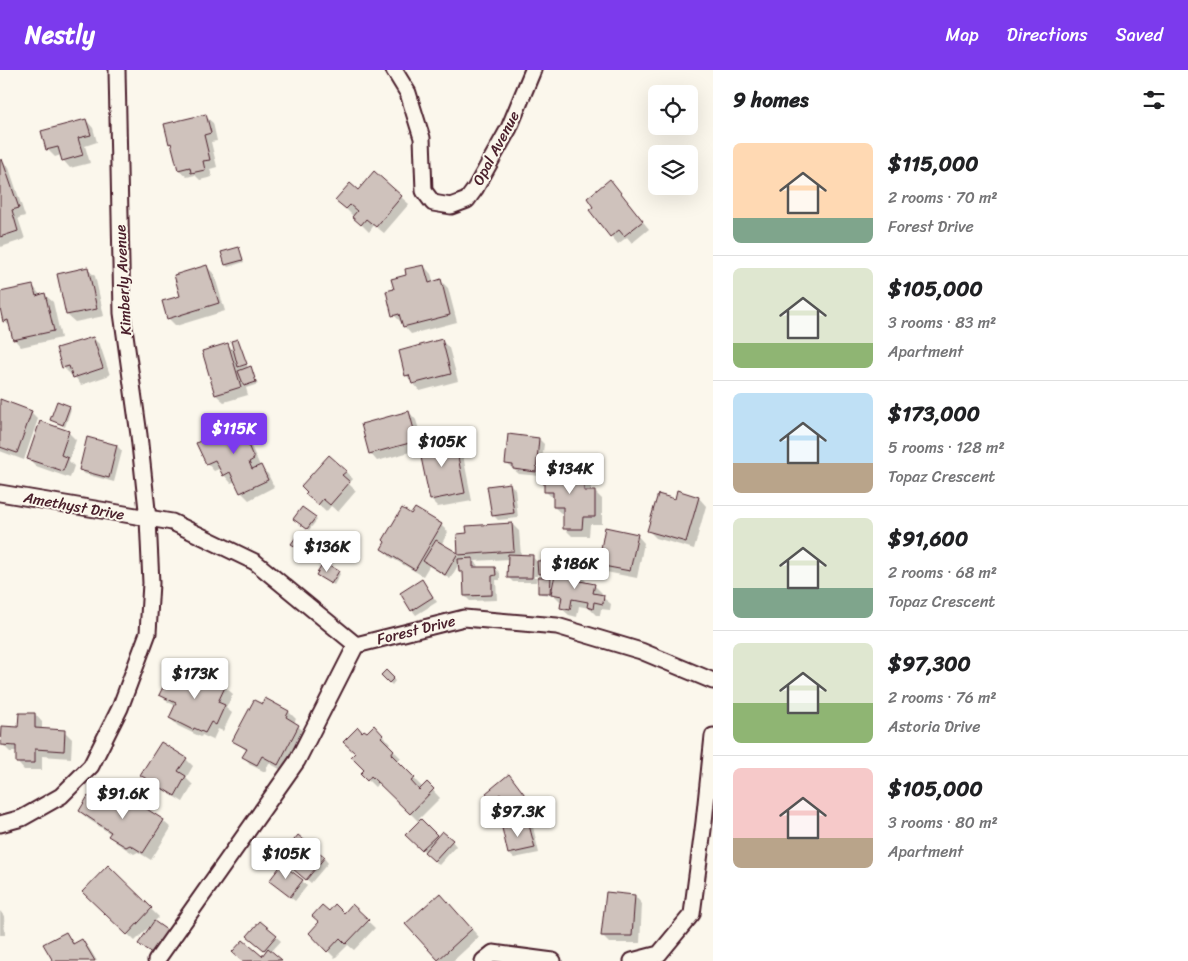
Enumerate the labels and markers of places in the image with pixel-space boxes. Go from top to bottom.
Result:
pin: $115K [199,412,269,455]
pin: $105K [407,426,477,468]
pin: $134K [535,452,605,495]
pin: $136K [292,530,362,573]
pin: $186K [540,548,610,590]
pin: $173K [160,658,230,700]
pin: $91.6K [82,778,164,820]
pin: $97.3K [477,796,559,838]
pin: $105K [251,838,321,880]

